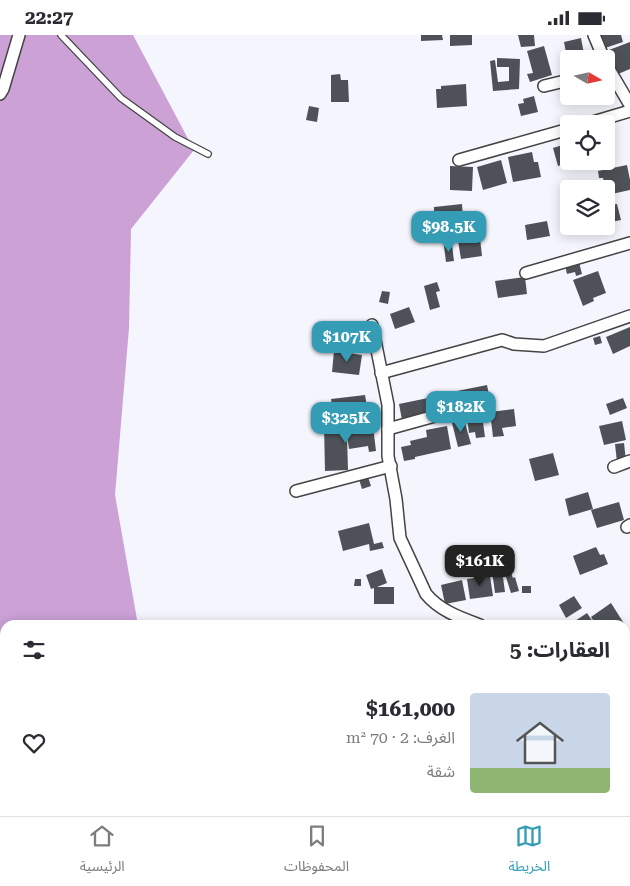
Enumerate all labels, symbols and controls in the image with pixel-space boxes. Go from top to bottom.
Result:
text: 22:27 [25,6,74,29]
north arrow [560,50,615,105]
map controls [560,50,615,235]
button: locate [560,115,615,170]
button: layers [560,180,615,235]
pin: $98.5K [408,211,490,253]
text: $98.5K [422,217,476,236]
pin: $107K [312,321,382,363]
text: $107K [323,327,371,346]
pin: $182K [426,391,496,433]
text: $182K [437,397,485,416]
pin: $325K [311,401,381,444]
text: $325K [322,408,370,427]
pin: $161K [445,545,515,587]
text: $161K [456,551,504,570]
icon: filters [20,636,48,664]
text: العقارات: 5 [510,638,610,662]
text: $161,000 [366,697,455,721]
icon: home [510,713,570,773]
text: الغرف: 2 · 70 m² [346,728,455,747]
icon: heart [20,729,48,757]
text: شقة [427,762,455,781]
tab: الرئيسية [80,822,125,881]
tab: المحفوظات [284,822,349,881]
tab: الخريطة [508,822,550,881]

